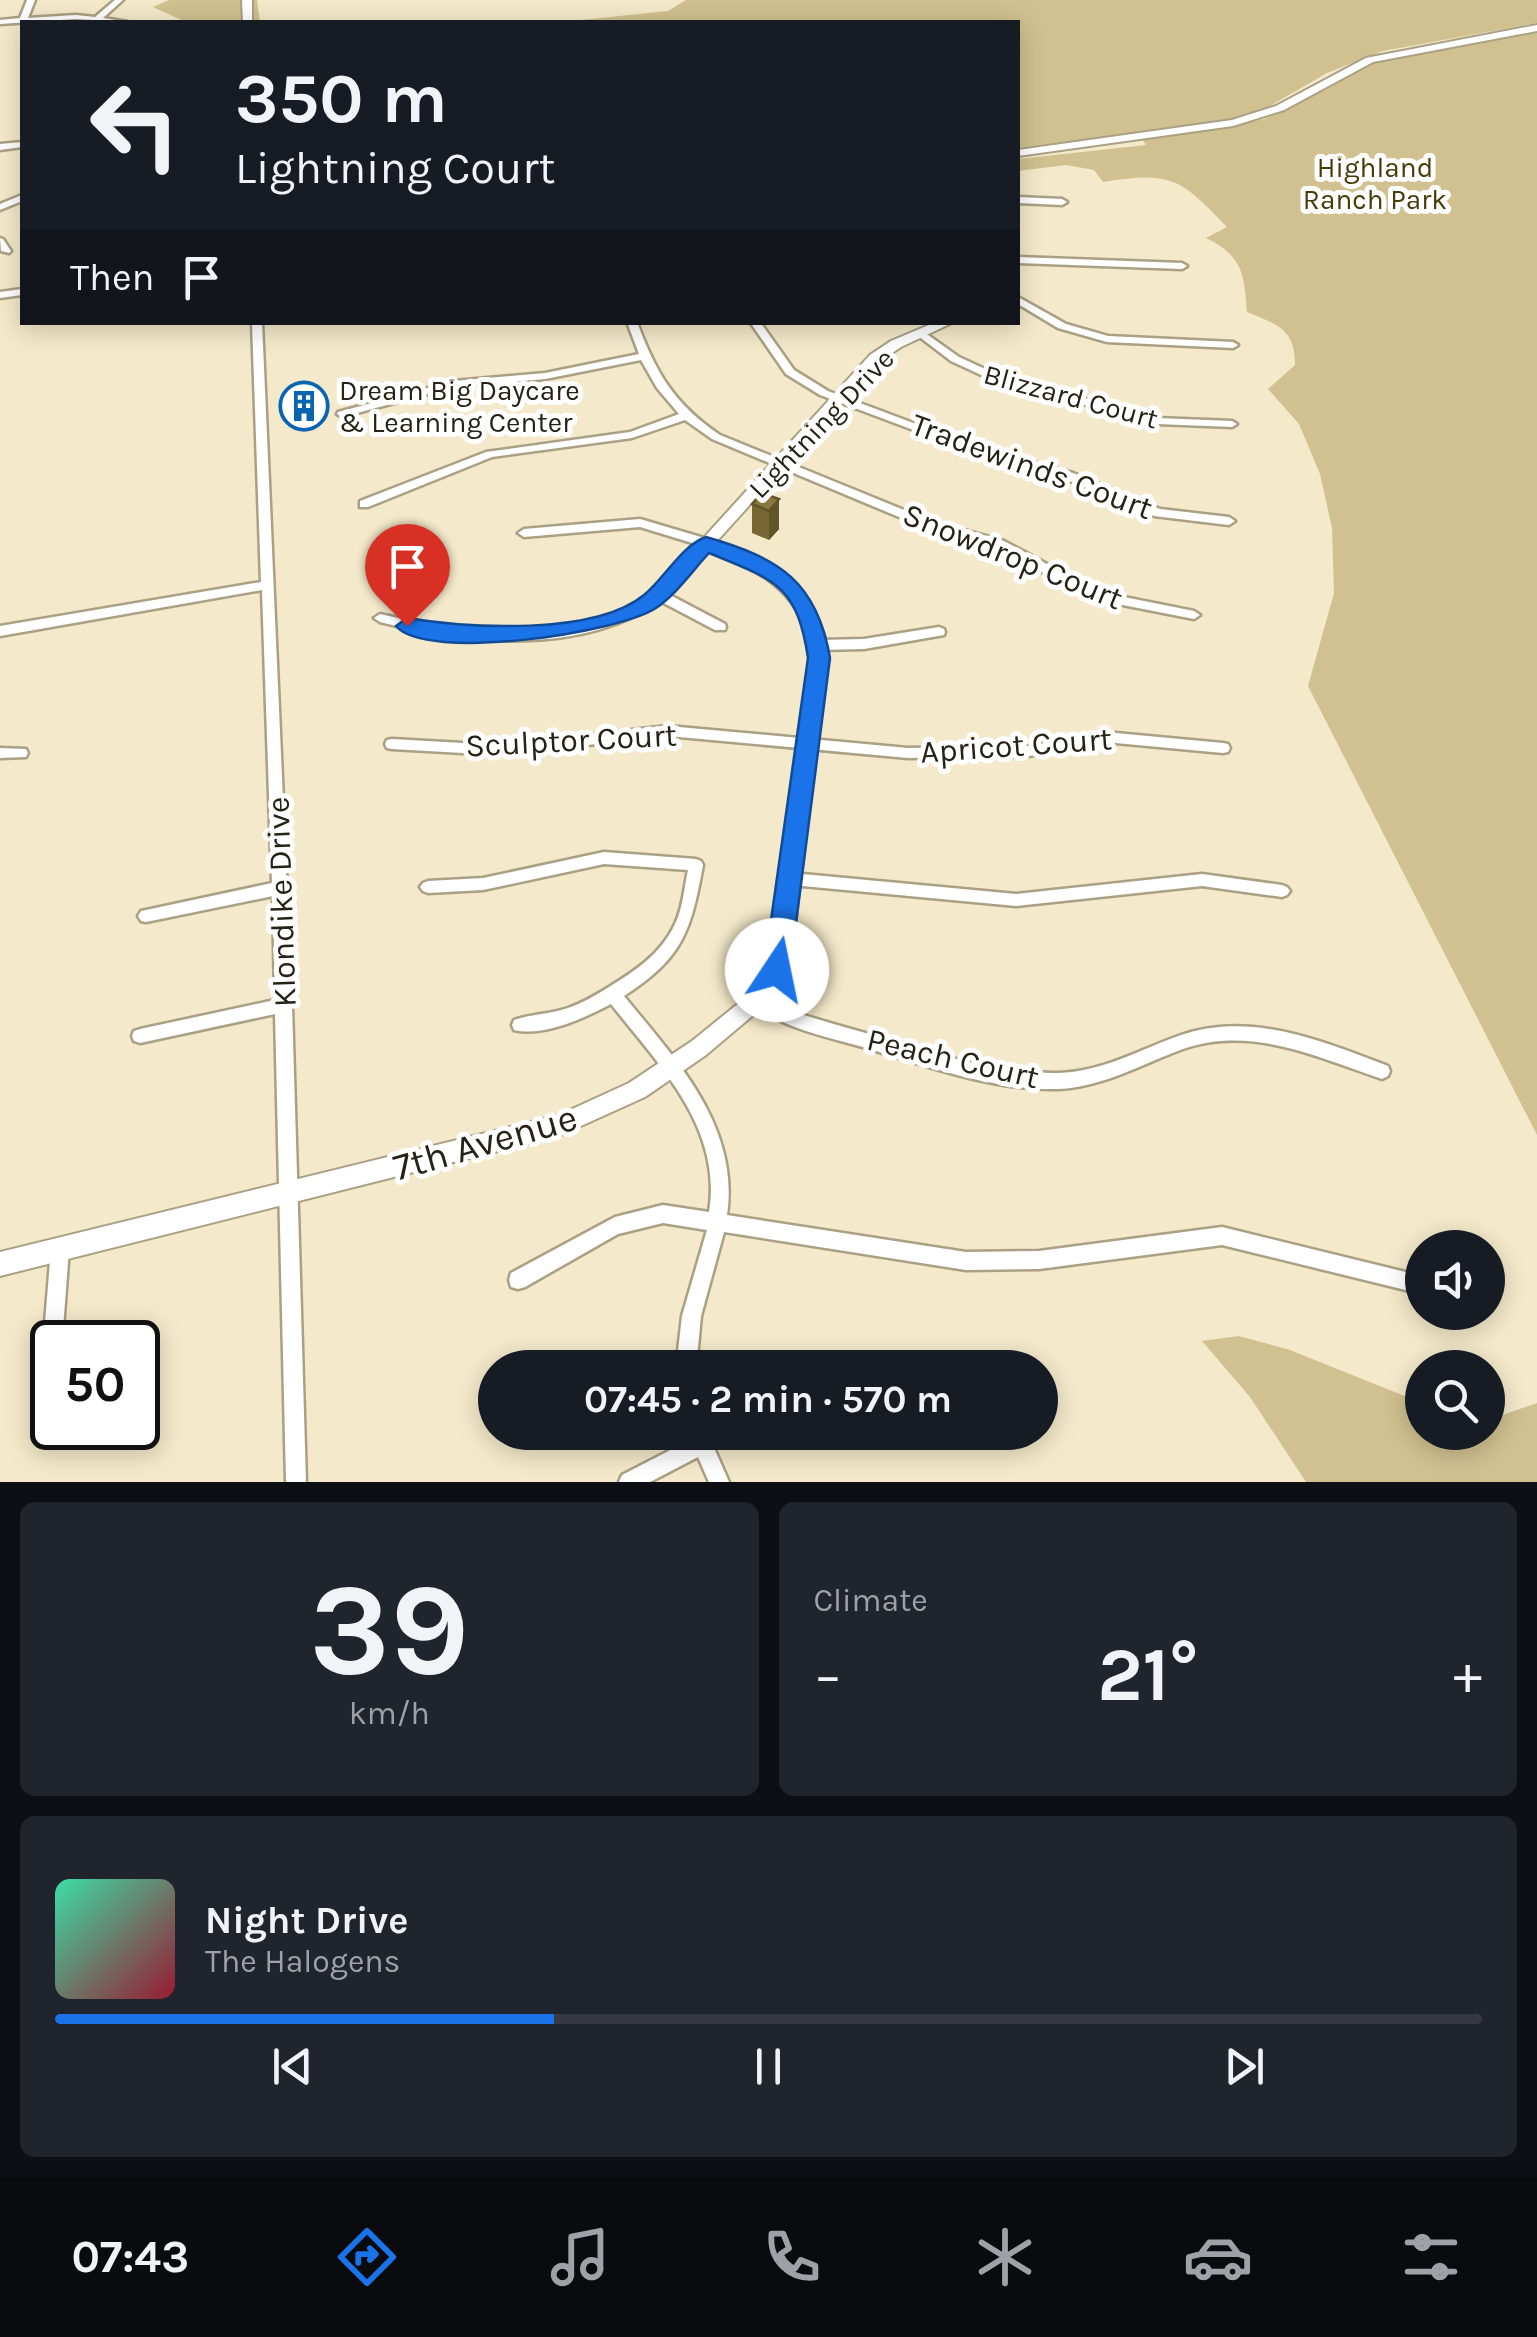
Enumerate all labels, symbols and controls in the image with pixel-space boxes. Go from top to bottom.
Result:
text: 350 m [235,58,448,140]
icon: left [70,60,200,190]
text: Lightning Court [235,142,555,194]
park label: Highland Ranch Park [1303,151,1447,216]
icon: arrive [174,250,229,305]
text: Then [70,255,154,300]
street label: Lightning Drive [742,342,901,505]
street label: Blizzard Court [980,357,1162,436]
place label: Dream Big Daycare & Learning Center [339,374,580,439]
building icon: Dream Big Daycare & Learning Center [278,380,330,432]
street label: Tradewinds Court [906,406,1157,527]
street label: Snowdrop Court [898,496,1128,617]
pin [365,524,450,627]
icon: arrive [380,539,435,594]
street label: Sculptor Court [464,716,678,765]
street label: Apricot Court [919,720,1113,771]
street label: Klondike Drive [259,796,304,1008]
position arrow [725,918,829,1022]
street label: Peach Court [863,1021,1042,1096]
street label: 7th Avenue [388,1095,582,1190]
map controls [1405,1230,1505,1450]
button: sound [1405,1230,1505,1330]
speed limit sign: 50 [30,1320,160,1450]
button: search [1405,1350,1505,1450]
text: 07:45 · 2 min · 570 m [584,1377,952,1422]
text: 39 [309,1554,469,1706]
text: Climate [814,1582,928,1619]
text: 21° [1097,1631,1198,1719]
text: − [814,1643,842,1707]
text: + [1453,1643,1482,1707]
text: km/h [349,1695,430,1732]
text: Night Drive [205,1898,408,1943]
text: The Halogens [205,1943,400,1980]
icon: previous [265,2039,320,2094]
icon: pause [741,2039,796,2094]
icon: next [1217,2039,1272,2094]
icon: directions [332,2222,402,2292]
icon: music [545,2222,615,2292]
icon: phone [757,2222,827,2292]
icon: climate [970,2222,1040,2292]
icon: car [1183,2222,1253,2292]
icon: filters [1396,2222,1466,2292]
text: 07:43 [71,2231,189,2283]

